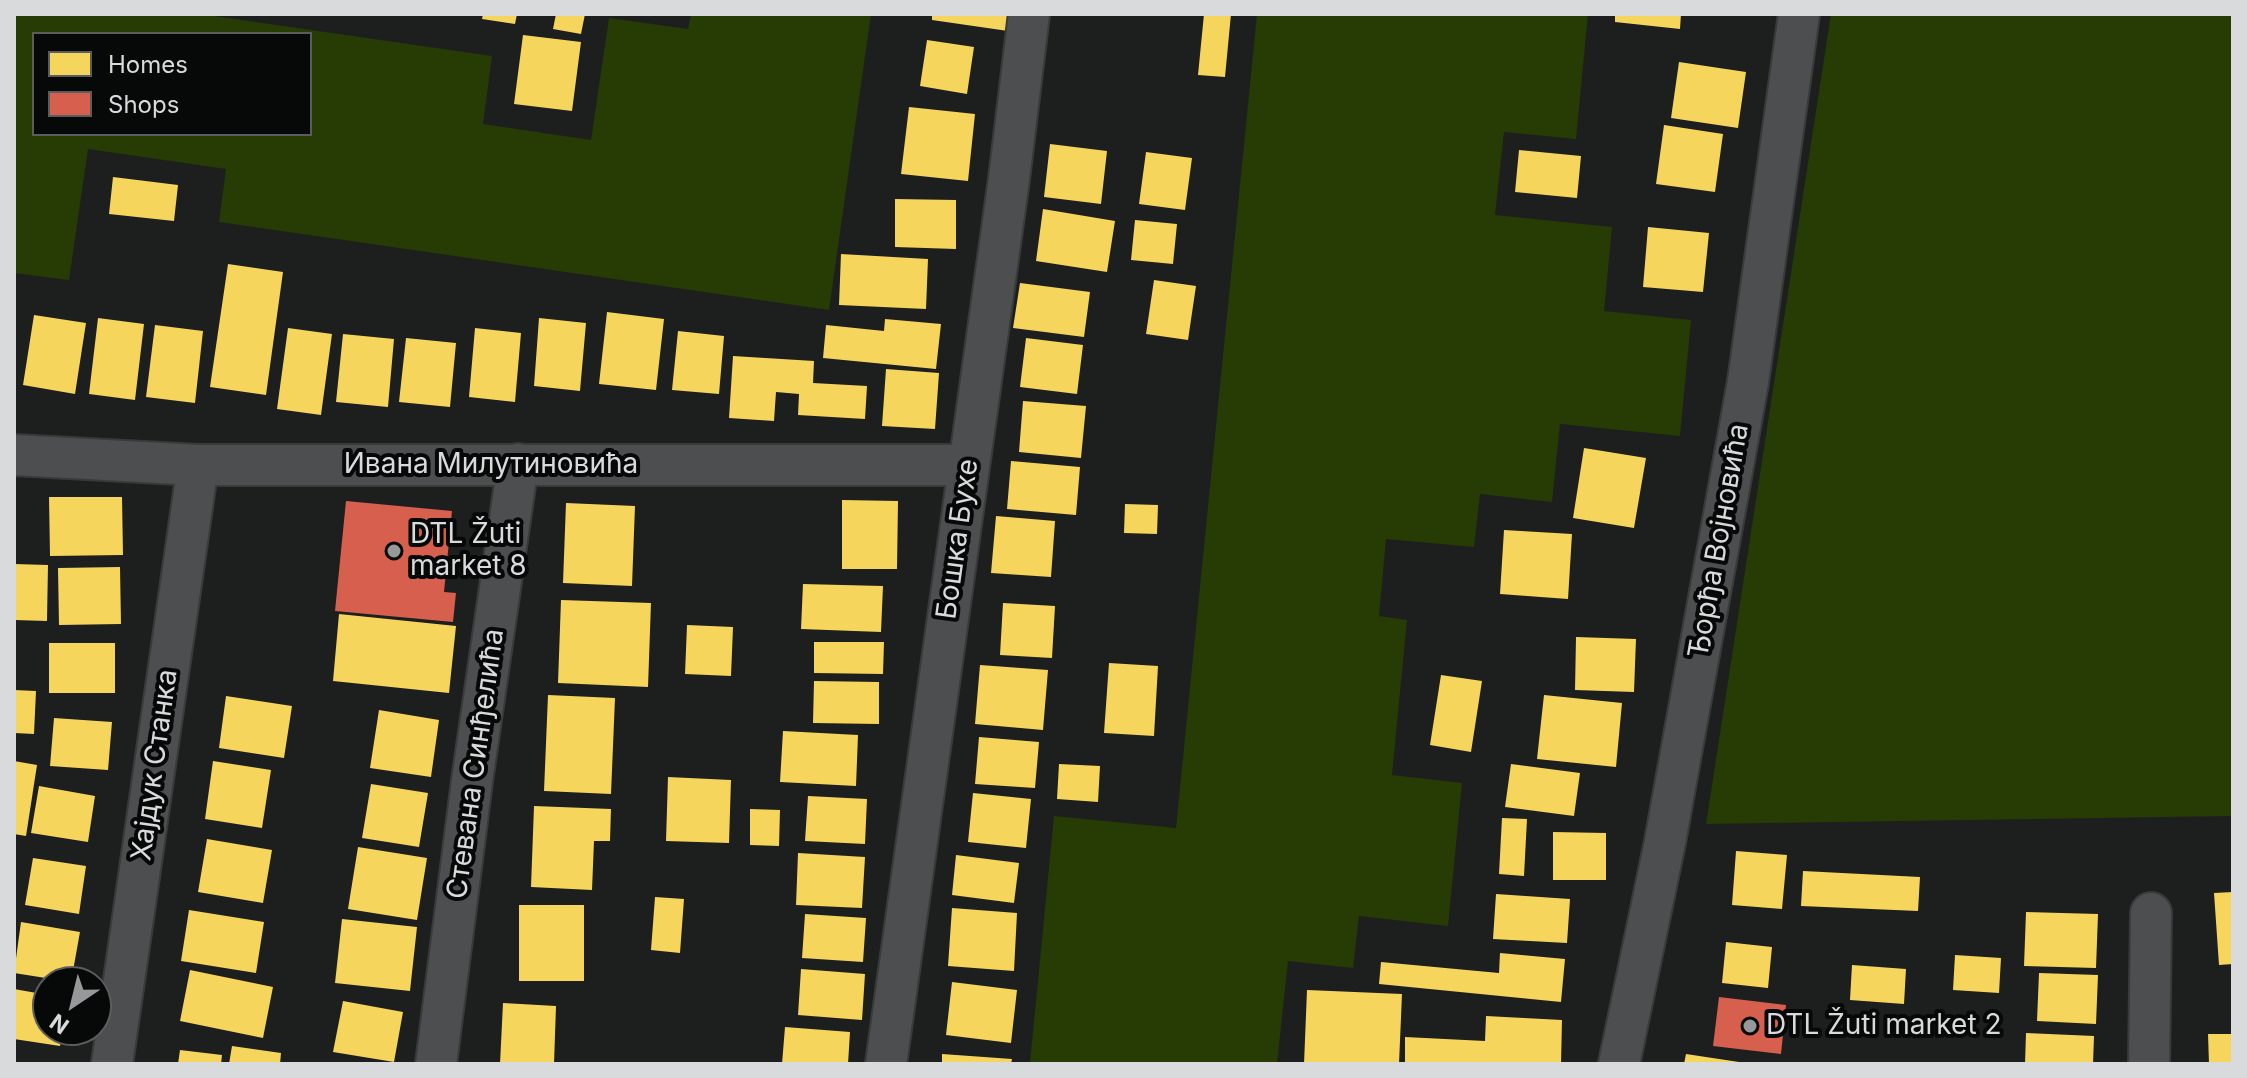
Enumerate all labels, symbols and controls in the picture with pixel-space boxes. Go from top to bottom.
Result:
legend [32,32,312,136]
text: Homes [108,50,188,79]
text: Shops [108,90,179,119]
street label: Ђорђа Војновића [1682,421,1756,661]
street label: Ивана Милутиновића [344,448,638,482]
street label: Бошка Бухе [930,457,986,621]
place label: DTL Žuti market 8 [410,518,527,584]
marker: DTL Žuti market 8 [385,542,403,560]
street label: Стевана Синђелића [440,627,512,901]
street label: Хајдук Станка [125,667,185,863]
north arrow [32,966,112,1046]
text: N [45,1009,74,1039]
place label: DTL Žuti market 2 [1766,1009,2002,1043]
marker: DTL Žuti market 2 [1741,1017,1759,1035]

